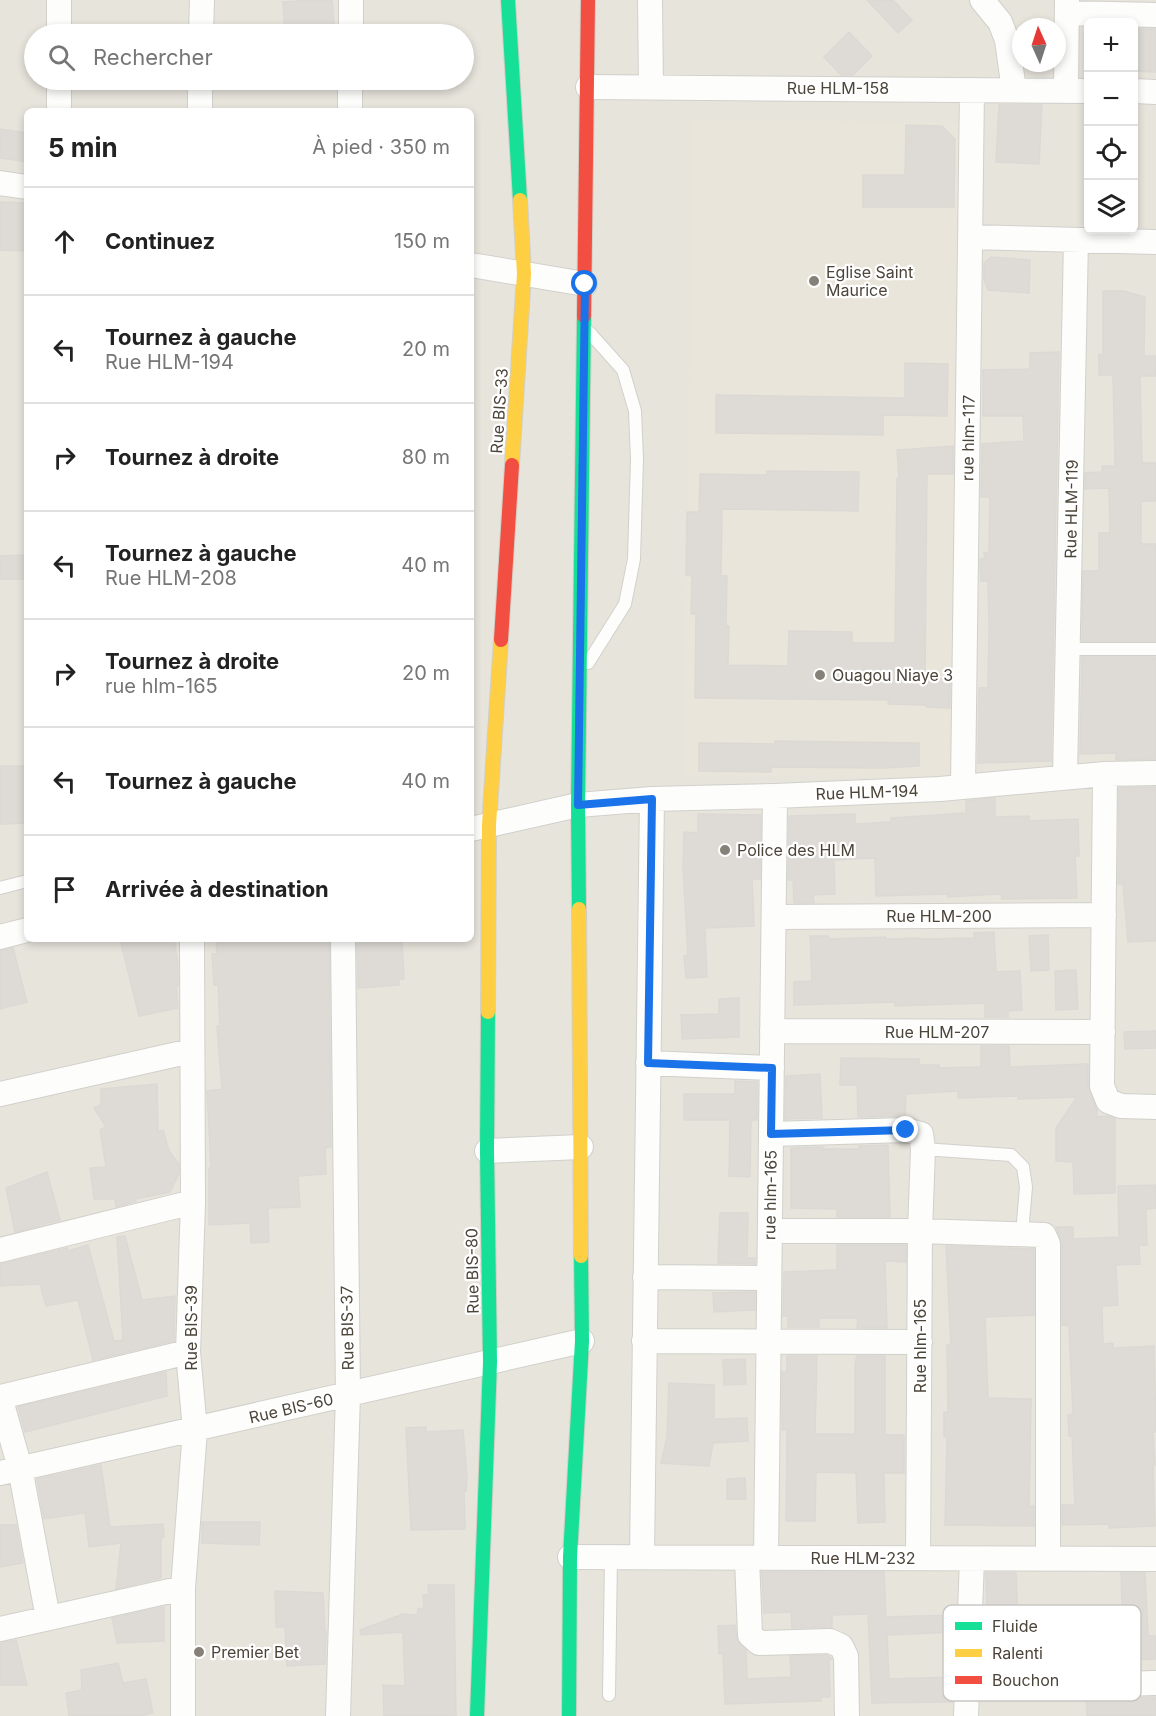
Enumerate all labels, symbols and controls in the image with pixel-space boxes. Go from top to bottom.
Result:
north arrow [1012,18,1066,72]
map controls [1084,18,1138,234]
button: + [1084,18,1138,72]
search box [24,24,474,90]
icon: search [45,41,78,74]
text: Rechercher [93,44,213,70]
button: − [1084,72,1138,126]
street label: Rue HLM-158 [787,78,889,98]
button: locate [1084,126,1138,180]
text: 5 min [48,132,118,163]
text: À pied · 350 m [312,135,450,159]
button: layers [1084,180,1138,234]
icon: ahead [48,225,81,258]
text: Continuez [105,228,215,254]
text: 150 m [394,229,450,253]
place label: Eglise Saint Maurice [826,262,913,300]
route start [571,270,597,296]
marker: Eglise Saint Maurice [807,274,821,288]
text: Tournez à gauche [105,324,297,350]
icon: left [48,333,81,366]
text: 20 m [402,337,450,361]
text: Rue HLM-194 [105,350,234,374]
street label: Rue BIS-33 [486,368,512,454]
street label: rue hlm-117 [957,395,979,481]
icon: right [48,441,81,474]
text: Tournez à droite [105,444,279,470]
text: 80 m [402,445,450,469]
street label: Rue HLM-119 [1060,459,1082,559]
text: Tournez à gauche [105,540,297,566]
icon: left [48,549,81,582]
text: 40 m [401,553,450,577]
text: Rue HLM-208 [105,566,237,590]
text: Tournez à droite [105,648,279,674]
icon: right [48,657,81,690]
text: 20 m [402,661,450,685]
place label: Ouagou Niaye 3 [832,665,953,685]
marker: Ouagou Niaye 3 [813,668,827,682]
text: rue hlm-165 [105,674,218,698]
icon: left [48,765,81,798]
text: Tournez à gauche [105,768,297,794]
text: 40 m [401,769,450,793]
street label: Rue HLM-194 [815,780,919,804]
place label: Police des HLM [737,840,855,860]
marker: Police des HLM [718,843,732,857]
icon: arrive [48,873,81,906]
text: Arrivée à destination [105,876,329,902]
street label: Rue HLM-200 [886,906,992,926]
street label: Rue HLM-207 [885,1022,989,1042]
route end [892,1116,918,1142]
street label: rue hlm-165 [759,1150,781,1240]
street label: Rue BIS-80 [461,1228,483,1314]
street label: Rue BIS-39 [181,1285,201,1371]
street label: Rue BIS-37 [336,1285,358,1371]
street label: Rue hlm-165 [910,1299,930,1393]
street label: Rue BIS-60 [247,1389,335,1427]
street label: Rue HLM-232 [810,1548,916,1568]
legend [943,1605,1141,1701]
text: Fluide [992,1616,1038,1636]
place label: Premier Bet [211,1642,299,1662]
text: Ralenti [992,1643,1043,1663]
marker: Premier Bet [192,1645,206,1659]
text: Bouchon [992,1670,1059,1690]

